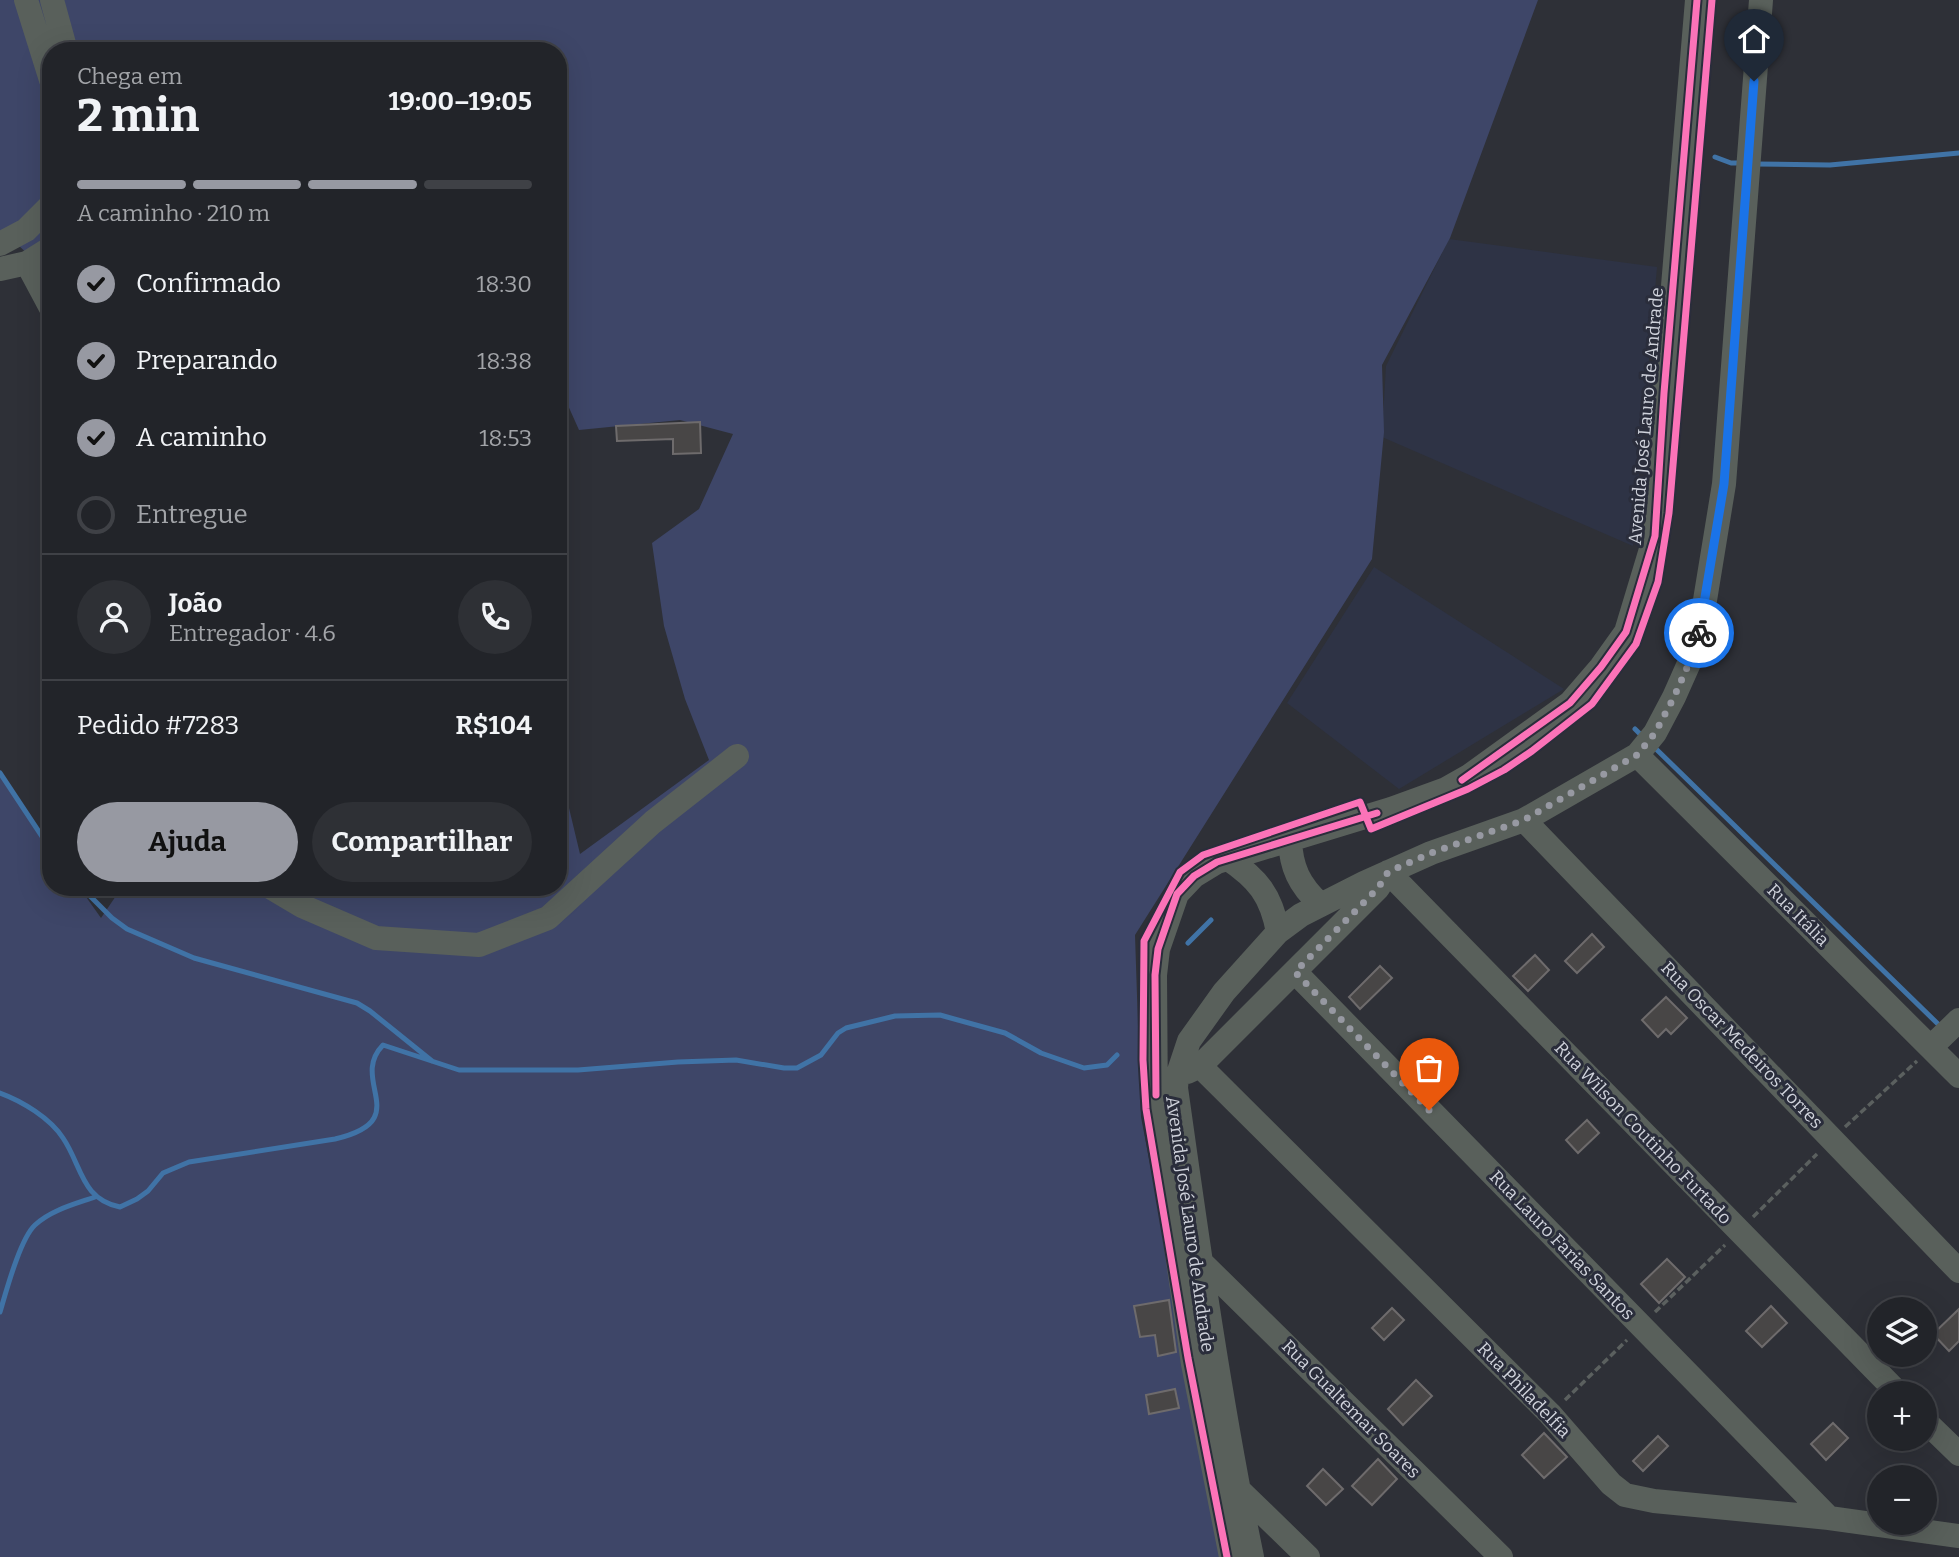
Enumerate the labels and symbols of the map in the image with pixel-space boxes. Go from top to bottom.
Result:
pin [1724,9,1784,81]
street label: Avenida José Lauro de Andrade [1624,286,1668,546]
courier [1664,598,1734,668]
street label: Rua Itália [1762,879,1834,951]
street label: Rua Oscar Medeiros Torres [1656,957,1828,1133]
street label: Rua Wilson Coutinho Furtado [1550,1037,1736,1229]
pin [1399,1038,1459,1110]
street label: Avenida José Lauro de Andrade [1161,1095,1219,1353]
street label: Rua Lauro Farias Santos [1485,1166,1639,1324]
street label: Rua Gualtemar Soares [1277,1335,1425,1483]
street label: Rua Philadelfia [1473,1337,1575,1443]

